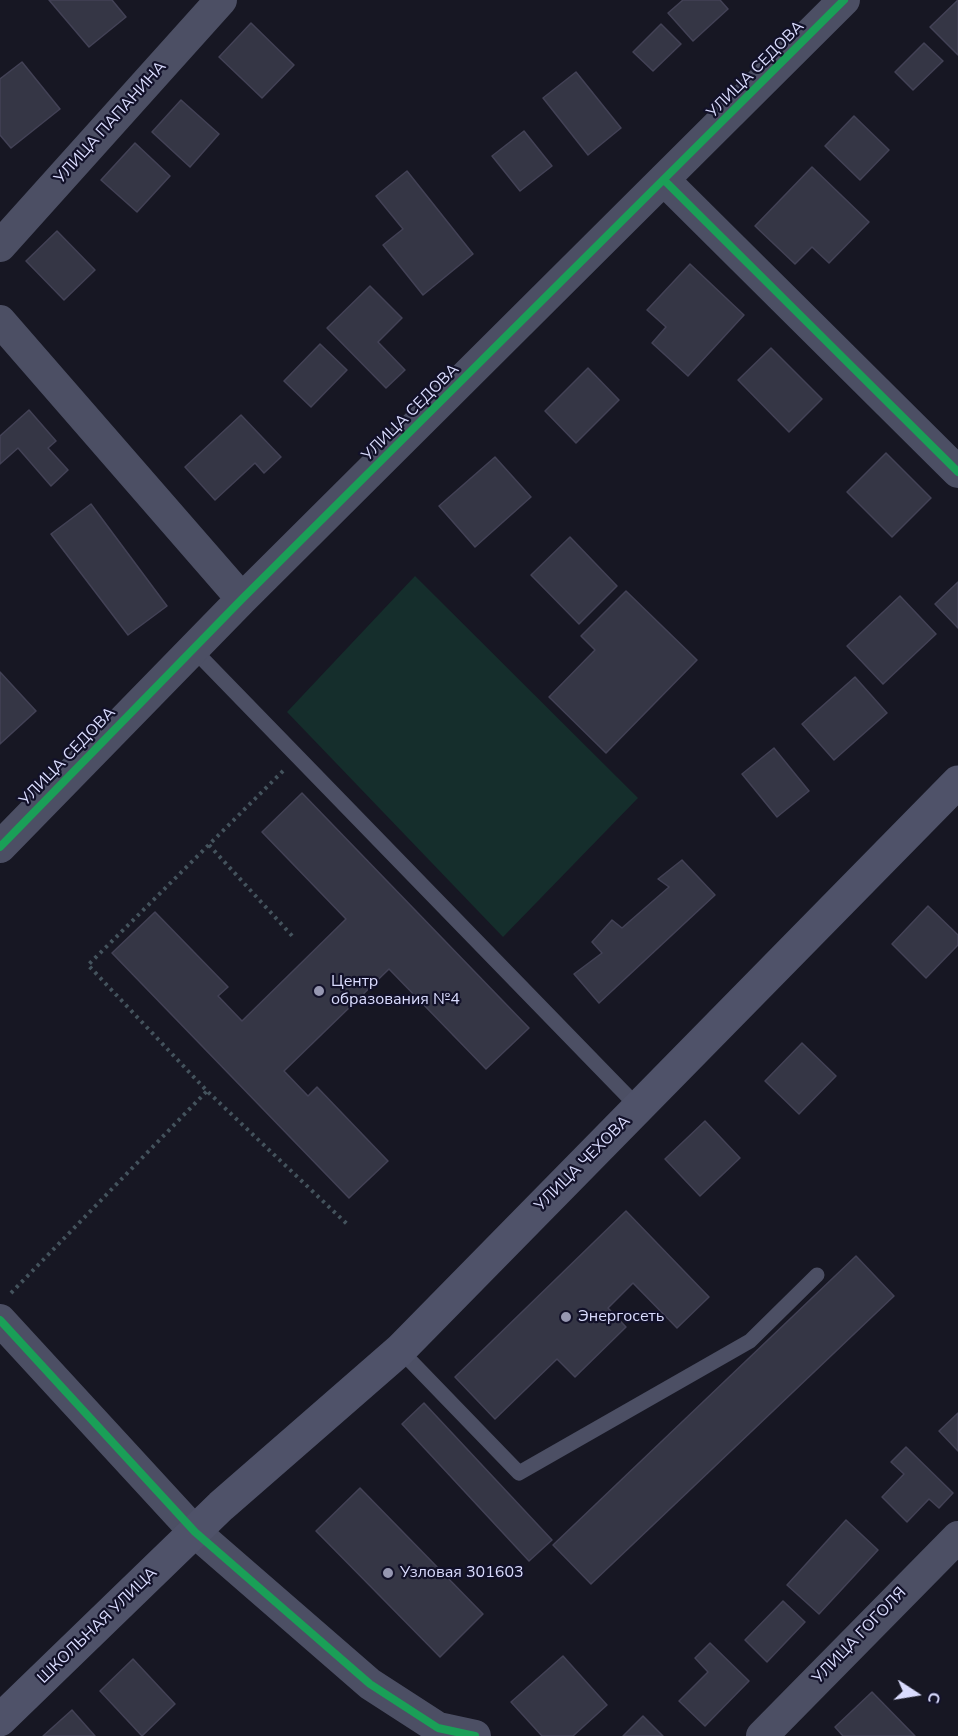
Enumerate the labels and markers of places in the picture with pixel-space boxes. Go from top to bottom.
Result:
place label: Центр образования №4 [331,972,460,1010]
marker: Центр образования №4 [312,984,326,998]
place label: Энергосеть [578,1307,664,1327]
marker: Энергосеть [559,1310,573,1324]
place label: Узловая 301603 [400,1563,524,1583]
marker: Узловая 301603 [381,1566,395,1580]

